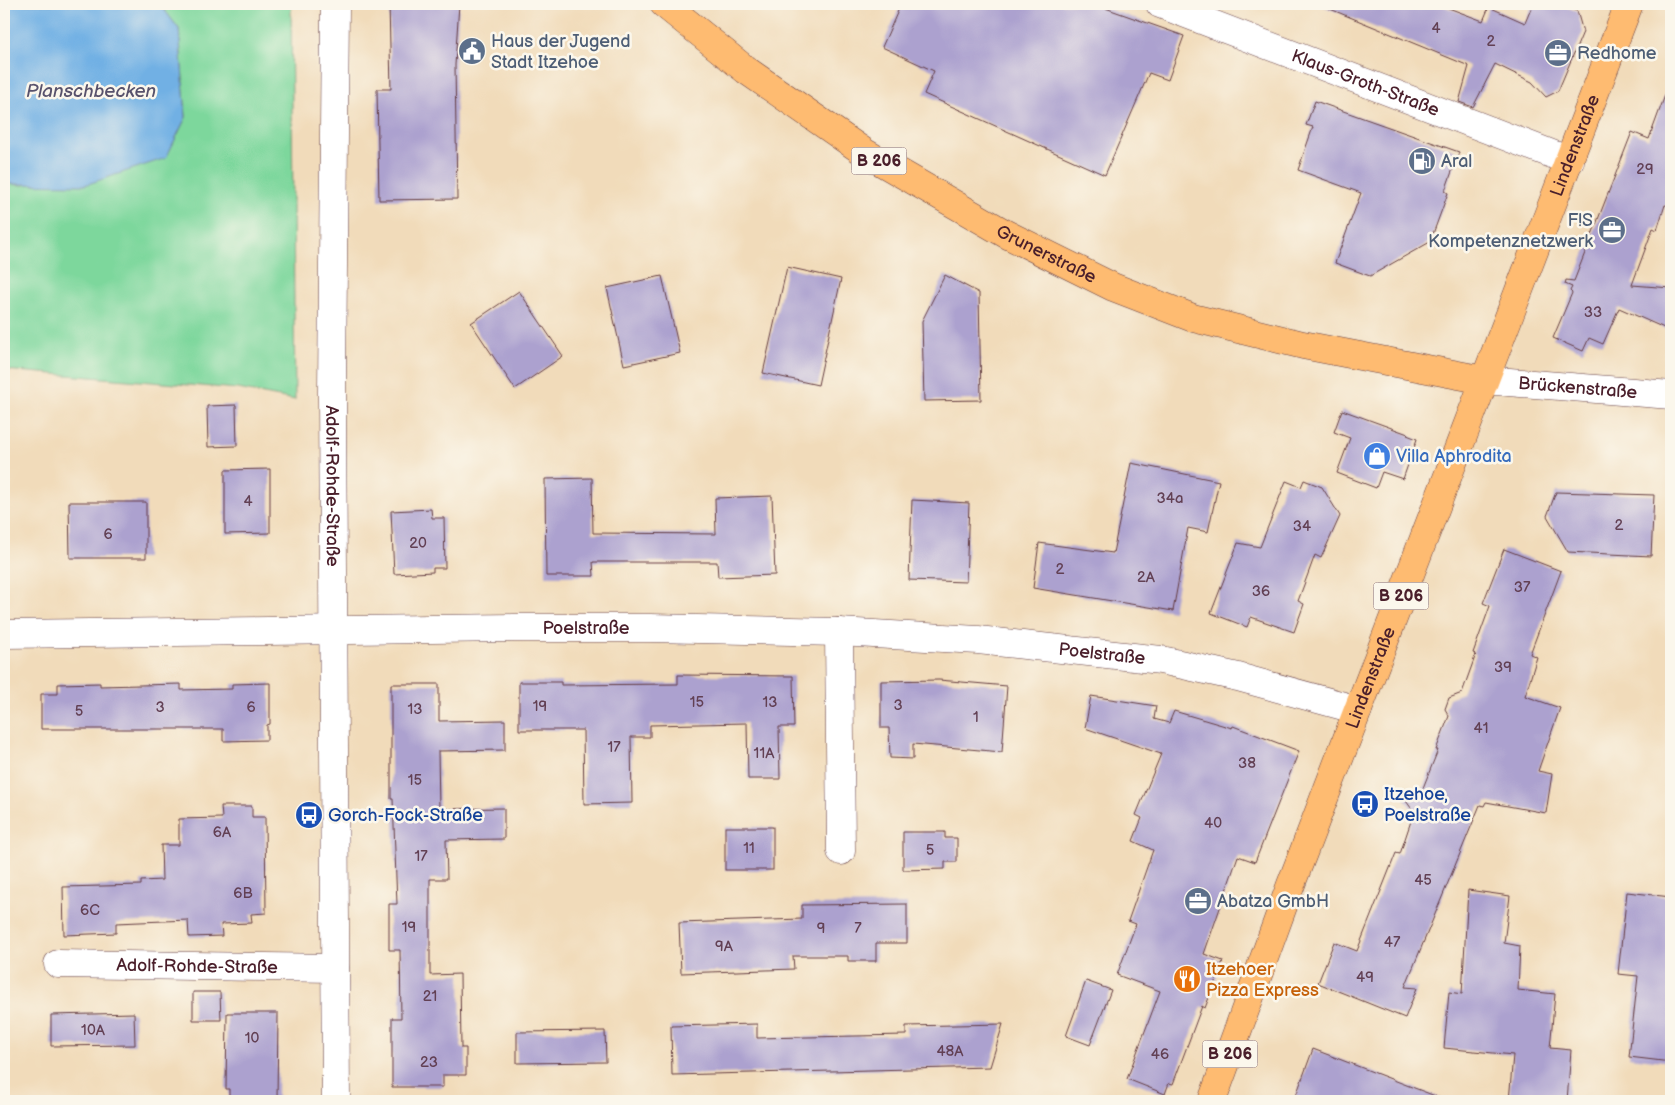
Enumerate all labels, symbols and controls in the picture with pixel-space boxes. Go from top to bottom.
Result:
house number: 4 [1431,19,1441,38]
place label: Haus der Jugend Stadt Itzehoe [491,31,630,73]
house number: 2 [1487,32,1496,51]
public building icon: Haus der Jugend Stadt Itzehoe [457,36,487,66]
office icon: Redhome [1543,38,1573,68]
place label: Redhome [1577,43,1657,64]
street label: Klaus-Groth-Straße [1289,45,1443,121]
water label: Planschbecken [26,80,156,103]
street label: Lindenstraße [1546,91,1604,199]
fuel station icon: Aral [1407,146,1437,176]
road number: B 206 [852,148,906,175]
place label: Aral [1441,151,1472,172]
house number: 29 [1636,160,1654,179]
place label: F!S Kompetenznetzwerk [1428,210,1593,252]
office icon: F!S Kompetenznetzwerk [1597,215,1627,245]
street label: Grunerstraße [993,220,1100,288]
house number: 33 [1584,303,1602,322]
street label: Brückenstraße [1517,372,1638,403]
street label: Adolf-Rohde-Straße [322,405,343,567]
shop icon: Villa Aphrodita [1362,441,1392,471]
place label: Villa Aphrodita [1396,446,1512,467]
house number: 34a [1157,489,1183,508]
house number: 4 [243,492,253,511]
house number: 2 [1615,516,1624,535]
house number: 34 [1293,517,1311,536]
house number: 6 [103,525,113,544]
house number: 20 [409,534,427,553]
house number: 2 [1056,560,1065,579]
house number: 2A [1137,568,1156,587]
house number: 37 [1514,578,1531,597]
house number: 36 [1252,582,1270,601]
road number: B 206 [1374,582,1428,610]
street label: Poelstraße [542,618,630,639]
street label: Lindenstraße [1341,623,1400,732]
street label: Poelstraße [1058,638,1147,669]
house number: 39 [1494,658,1512,677]
house number: 15 [690,693,704,712]
house number: 13 [762,693,778,712]
house number: 3 [893,696,903,715]
house number: 19 [533,697,547,716]
house number: 3 [155,698,165,717]
house number: 6 [246,698,256,717]
house number: 13 [407,700,423,719]
house number: 5 [75,702,83,721]
house number: 1 [973,708,979,727]
house number: 41 [1474,719,1488,738]
house number: 17 [607,738,621,757]
house number: 11A [754,744,775,763]
house number: 38 [1238,754,1256,773]
house number: 15 [408,771,422,790]
place label: Itzehoe, Poelstraße [1384,784,1471,826]
bus stop icon: Itzehoe, Poelstraße [1350,789,1380,819]
bus stop icon: Gorch-Fock-Straße [294,800,324,830]
place label: Gorch-Fock-Straße [328,805,483,826]
house number: 40 [1204,814,1222,833]
house number: 6A [213,823,232,842]
house number: 11 [743,839,755,858]
house number: 5 [926,841,934,860]
house number: 17 [414,847,428,866]
house number: 45 [1414,871,1432,890]
house number: 6B [233,884,253,903]
office icon: Abatza GmbH [1183,886,1213,916]
place label: Abatza GmbH [1217,891,1329,912]
house number: 6C [80,901,100,920]
house number: 19 [402,918,416,937]
house number: 9 [817,919,825,938]
house number: 7 [854,919,862,938]
house number: 47 [1384,933,1401,952]
house number: 9A [715,937,734,956]
street label: Adolf-Rohde-Straße [116,954,278,978]
place label: Itzehoer Pizza Express [1206,959,1319,1001]
restaurant icon: Itzehoer Pizza Express [1172,964,1202,994]
house number: 49 [1356,968,1374,987]
house number: 21 [423,987,437,1006]
house number: 10A [81,1021,106,1040]
house number: 10 [245,1029,259,1048]
road number: B 206 [1202,1040,1258,1068]
house number: 48A [936,1042,964,1061]
house number: 46 [1151,1045,1169,1064]
house number: 23 [420,1053,438,1072]

